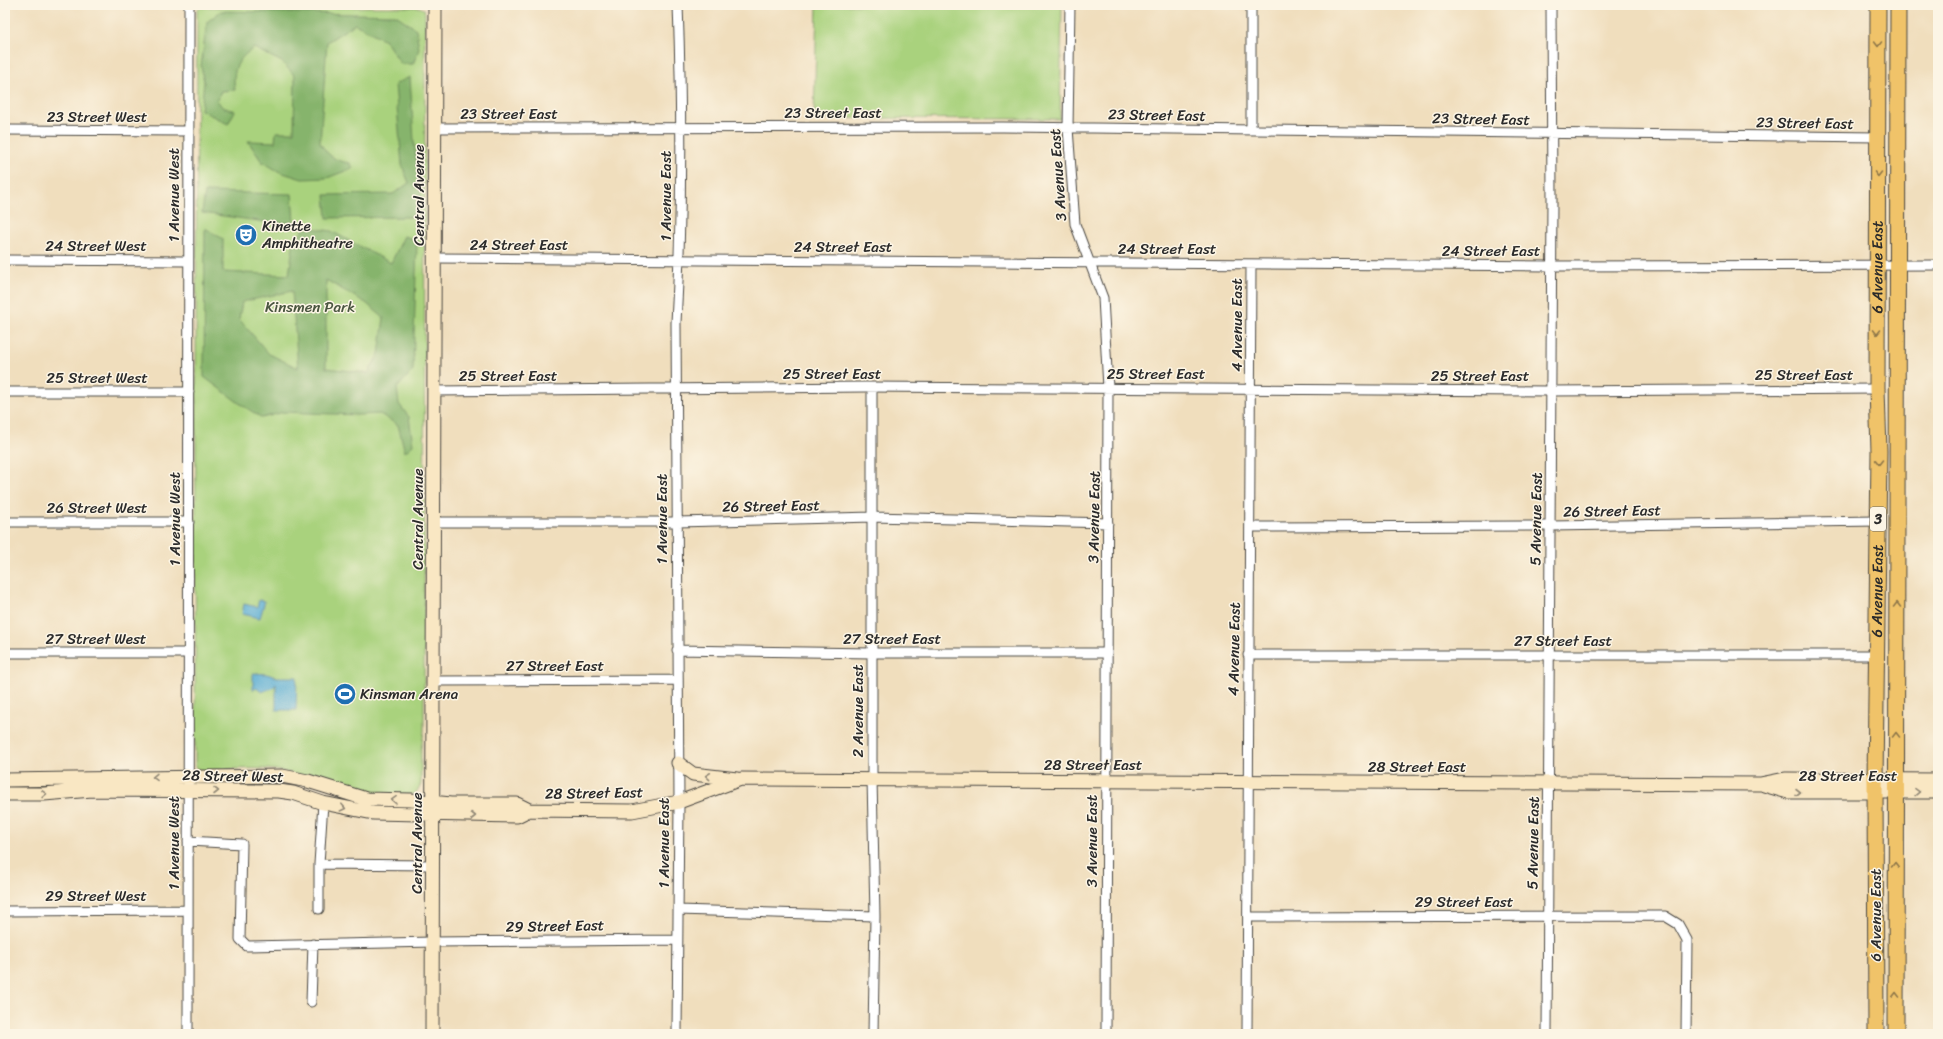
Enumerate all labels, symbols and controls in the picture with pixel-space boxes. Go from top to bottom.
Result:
one-way arrow [1874,41,1882,47]
street label: 23 Street East [784,100,882,126]
street label: 23 Street East [460,101,558,127]
street label: 23 Street East [1108,101,1206,129]
street label: 23 Street West [47,104,148,130]
street label: 23 Street East [1432,105,1530,133]
street label: 23 Street East [1756,109,1854,137]
street label: 3 Avenue East [1042,128,1074,222]
street label: Central Avenue [406,144,432,246]
street label: 1 Avenue West [161,148,187,242]
street label: 1 Avenue East [653,150,679,241]
one-way arrow [1874,171,1882,177]
place label: Kinette Amphitheatre [261,213,353,256]
street label: 6 Avenue East [1864,220,1890,314]
theatre icon: Kinette Amphitheatre [233,222,259,248]
street label: 24 Street East [470,232,569,258]
street label: 24 Street West [45,233,147,259]
street label: 24 Street East [794,234,893,260]
street label: 24 Street East [1118,236,1217,262]
street label: 24 Street East [1442,238,1541,264]
street label: 4 Avenue East [1224,278,1250,372]
park label: Kinsmen Park [265,294,355,320]
one-way arrow [1873,329,1882,335]
street label: 25 Street East [783,361,882,387]
street label: 25 Street East [1107,361,1206,387]
street label: 25 Street East [1755,362,1854,388]
street label: 25 Street East [459,363,558,389]
street label: 25 Street East [1431,363,1530,389]
street label: 25 Street West [46,365,148,391]
one-way arrow [1875,459,1883,465]
street label: Central Avenue [405,468,431,570]
street label: 3 Avenue East [1080,470,1108,563]
street label: 1 Avenue West [162,472,188,566]
street label: 5 Avenue East [1522,472,1550,566]
street label: 1 Avenue East [649,473,675,564]
street label: 26 Street East [722,492,821,520]
street label: 26 Street West [47,495,148,521]
street label: 26 Street East [1563,497,1662,525]
road number: 3 [1870,507,1886,531]
street label: 6 Avenue East [1864,544,1891,638]
street label: 4 Avenue East [1220,602,1248,696]
one-way arrow [1893,602,1901,608]
street label: 27 Street West [46,626,147,652]
street label: 27 Street East [843,626,941,652]
street label: 27 Street East [1514,628,1612,654]
street label: 27 Street East [506,653,604,679]
street label: 2 Avenue East [845,664,871,757]
sports icon: Kinsman Arena [332,681,358,707]
place label: Kinsman Arena [360,681,459,707]
one-way arrow [1892,732,1900,738]
street label: 28 Street East [1044,752,1143,778]
street label: 28 Street East [1368,754,1467,780]
street label: 28 Street West [182,762,284,790]
street label: 28 Street East [1799,763,1898,789]
one-way arrow [705,772,711,781]
one-way arrow [152,773,158,781]
street label: 28 Street East [545,779,644,807]
one-way arrow [213,787,219,795]
one-way arrow [1795,788,1801,796]
one-way arrow [1914,788,1920,797]
one-way arrow [41,790,47,798]
street label: Central Avenue [404,792,430,894]
street label: 3 Avenue East [1079,794,1105,887]
street label: 1 Avenue West [161,796,187,890]
one-way arrow [391,796,397,804]
street label: 5 Avenue East [1519,796,1547,890]
street label: 1 Avenue East [651,797,677,888]
one-way arrow [340,803,347,811]
one-way arrow [470,812,476,820]
one-way arrow [1891,862,1899,868]
street label: 6 Avenue East [1863,868,1889,961]
street label: 29 Street West [45,883,147,909]
street label: 29 Street East [1415,889,1514,915]
street label: 29 Street East [505,912,605,940]
one-way arrow [1892,992,1900,998]

